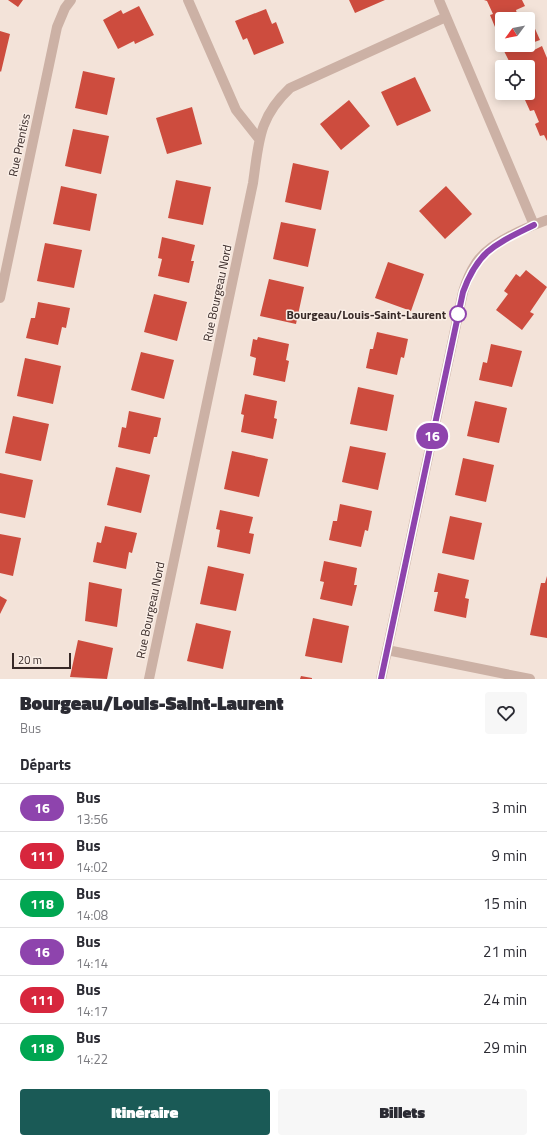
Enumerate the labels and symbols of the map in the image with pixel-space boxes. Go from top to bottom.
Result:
north arrow [495,12,535,52]
street label: Rue Prentiss [3,111,35,178]
street label: Rue Bourgeau Nord [197,243,237,343]
place label: Bourgeau/Louis-Saint-Laurent [287,305,447,324]
marker: Bourgeau/Louis-Saint-Laurent [449,305,467,323]
line badge: 16 [414,423,450,449]
street label: Rue Bourgeau Nord [130,560,170,660]
scale bar [12,651,71,670]

